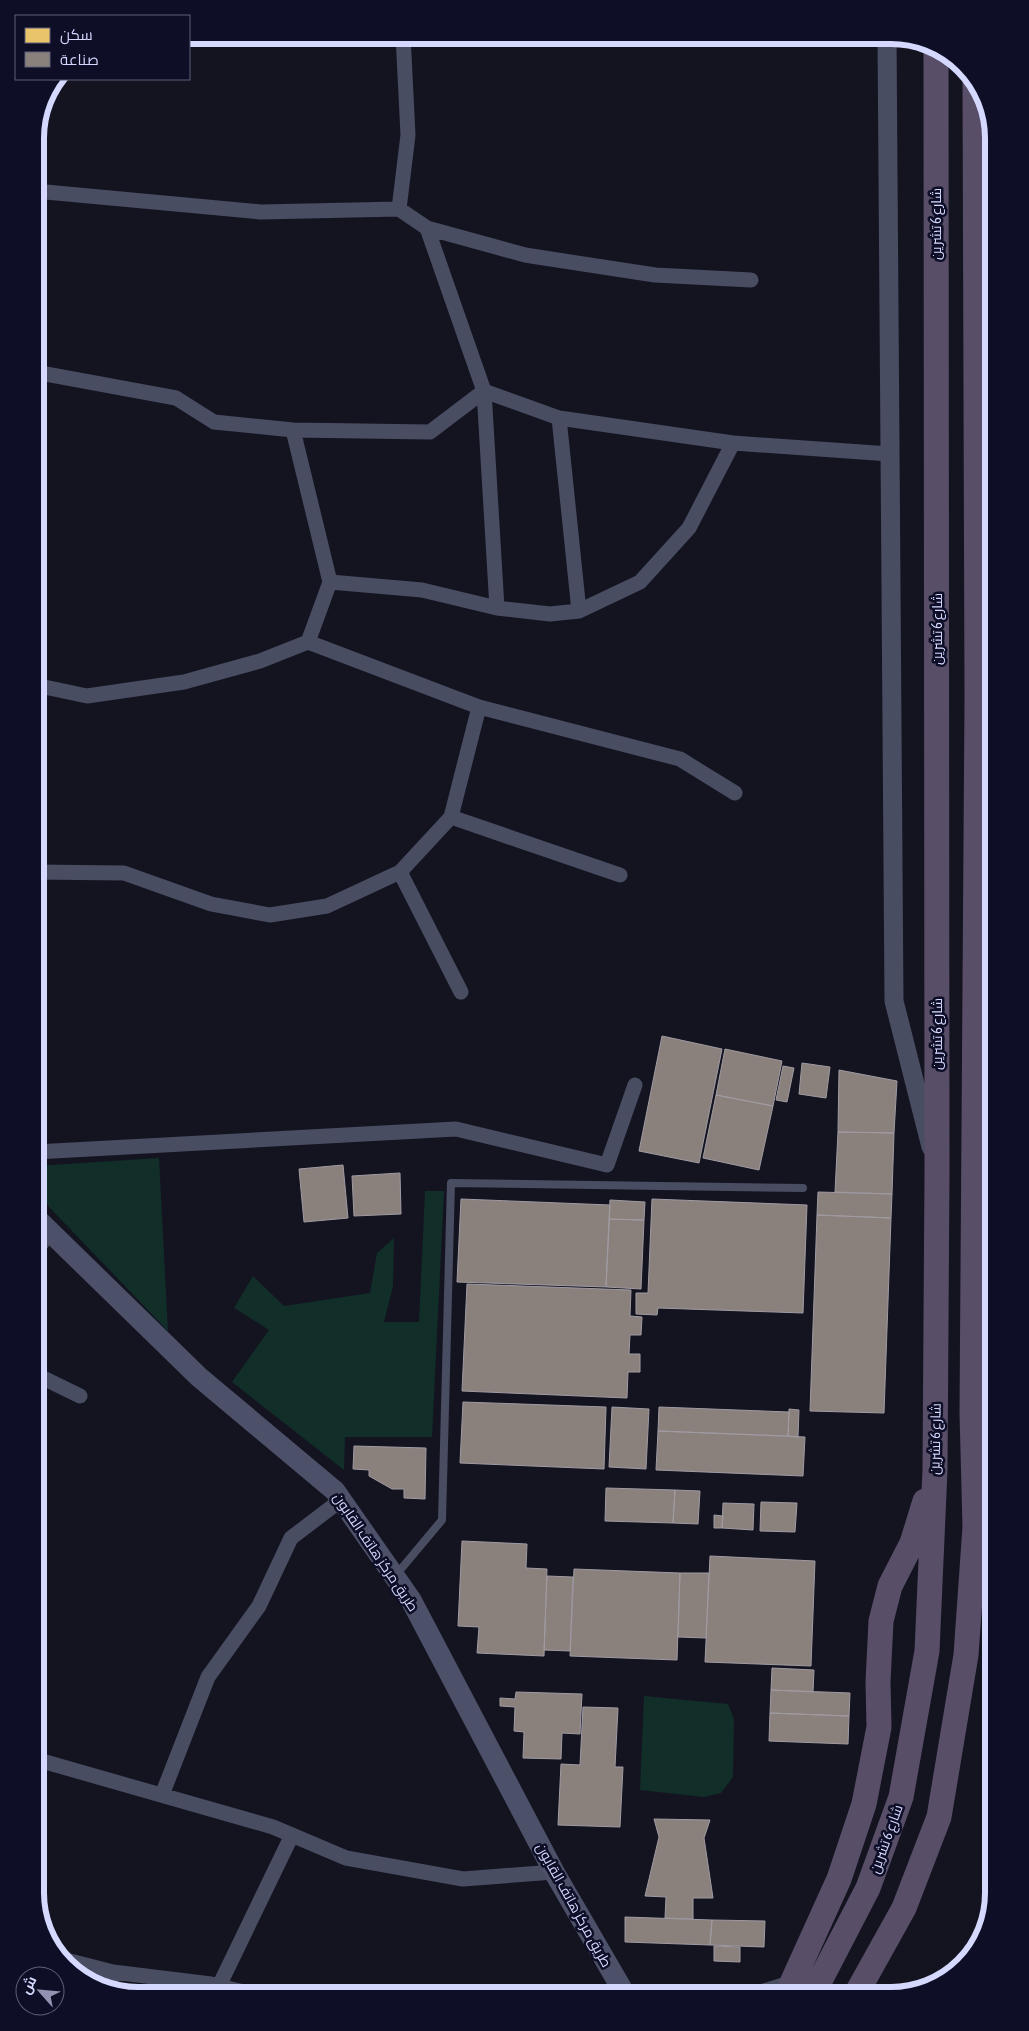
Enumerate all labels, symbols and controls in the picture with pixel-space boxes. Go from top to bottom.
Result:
legend [15,15,190,80]
text: سكن [60,26,93,45]
text: صناعة [60,51,99,68]
street label: شارع 6 تشرين [928,188,945,260]
street label: شارع 6 تشرين [929,593,946,665]
street label: شارع 6 تشرين [929,998,946,1070]
street label: شارع 6 تشرين [926,1403,945,1475]
street label: طريق مركز هاتف القابون [330,1490,422,1615]
street label: شارع 6 تشرين [866,1802,907,1876]
street label: طريق مركز هاتف القابون [532,1840,615,1970]
north arrow [15,1966,65,2016]
text: ش [17,1973,41,1997]

